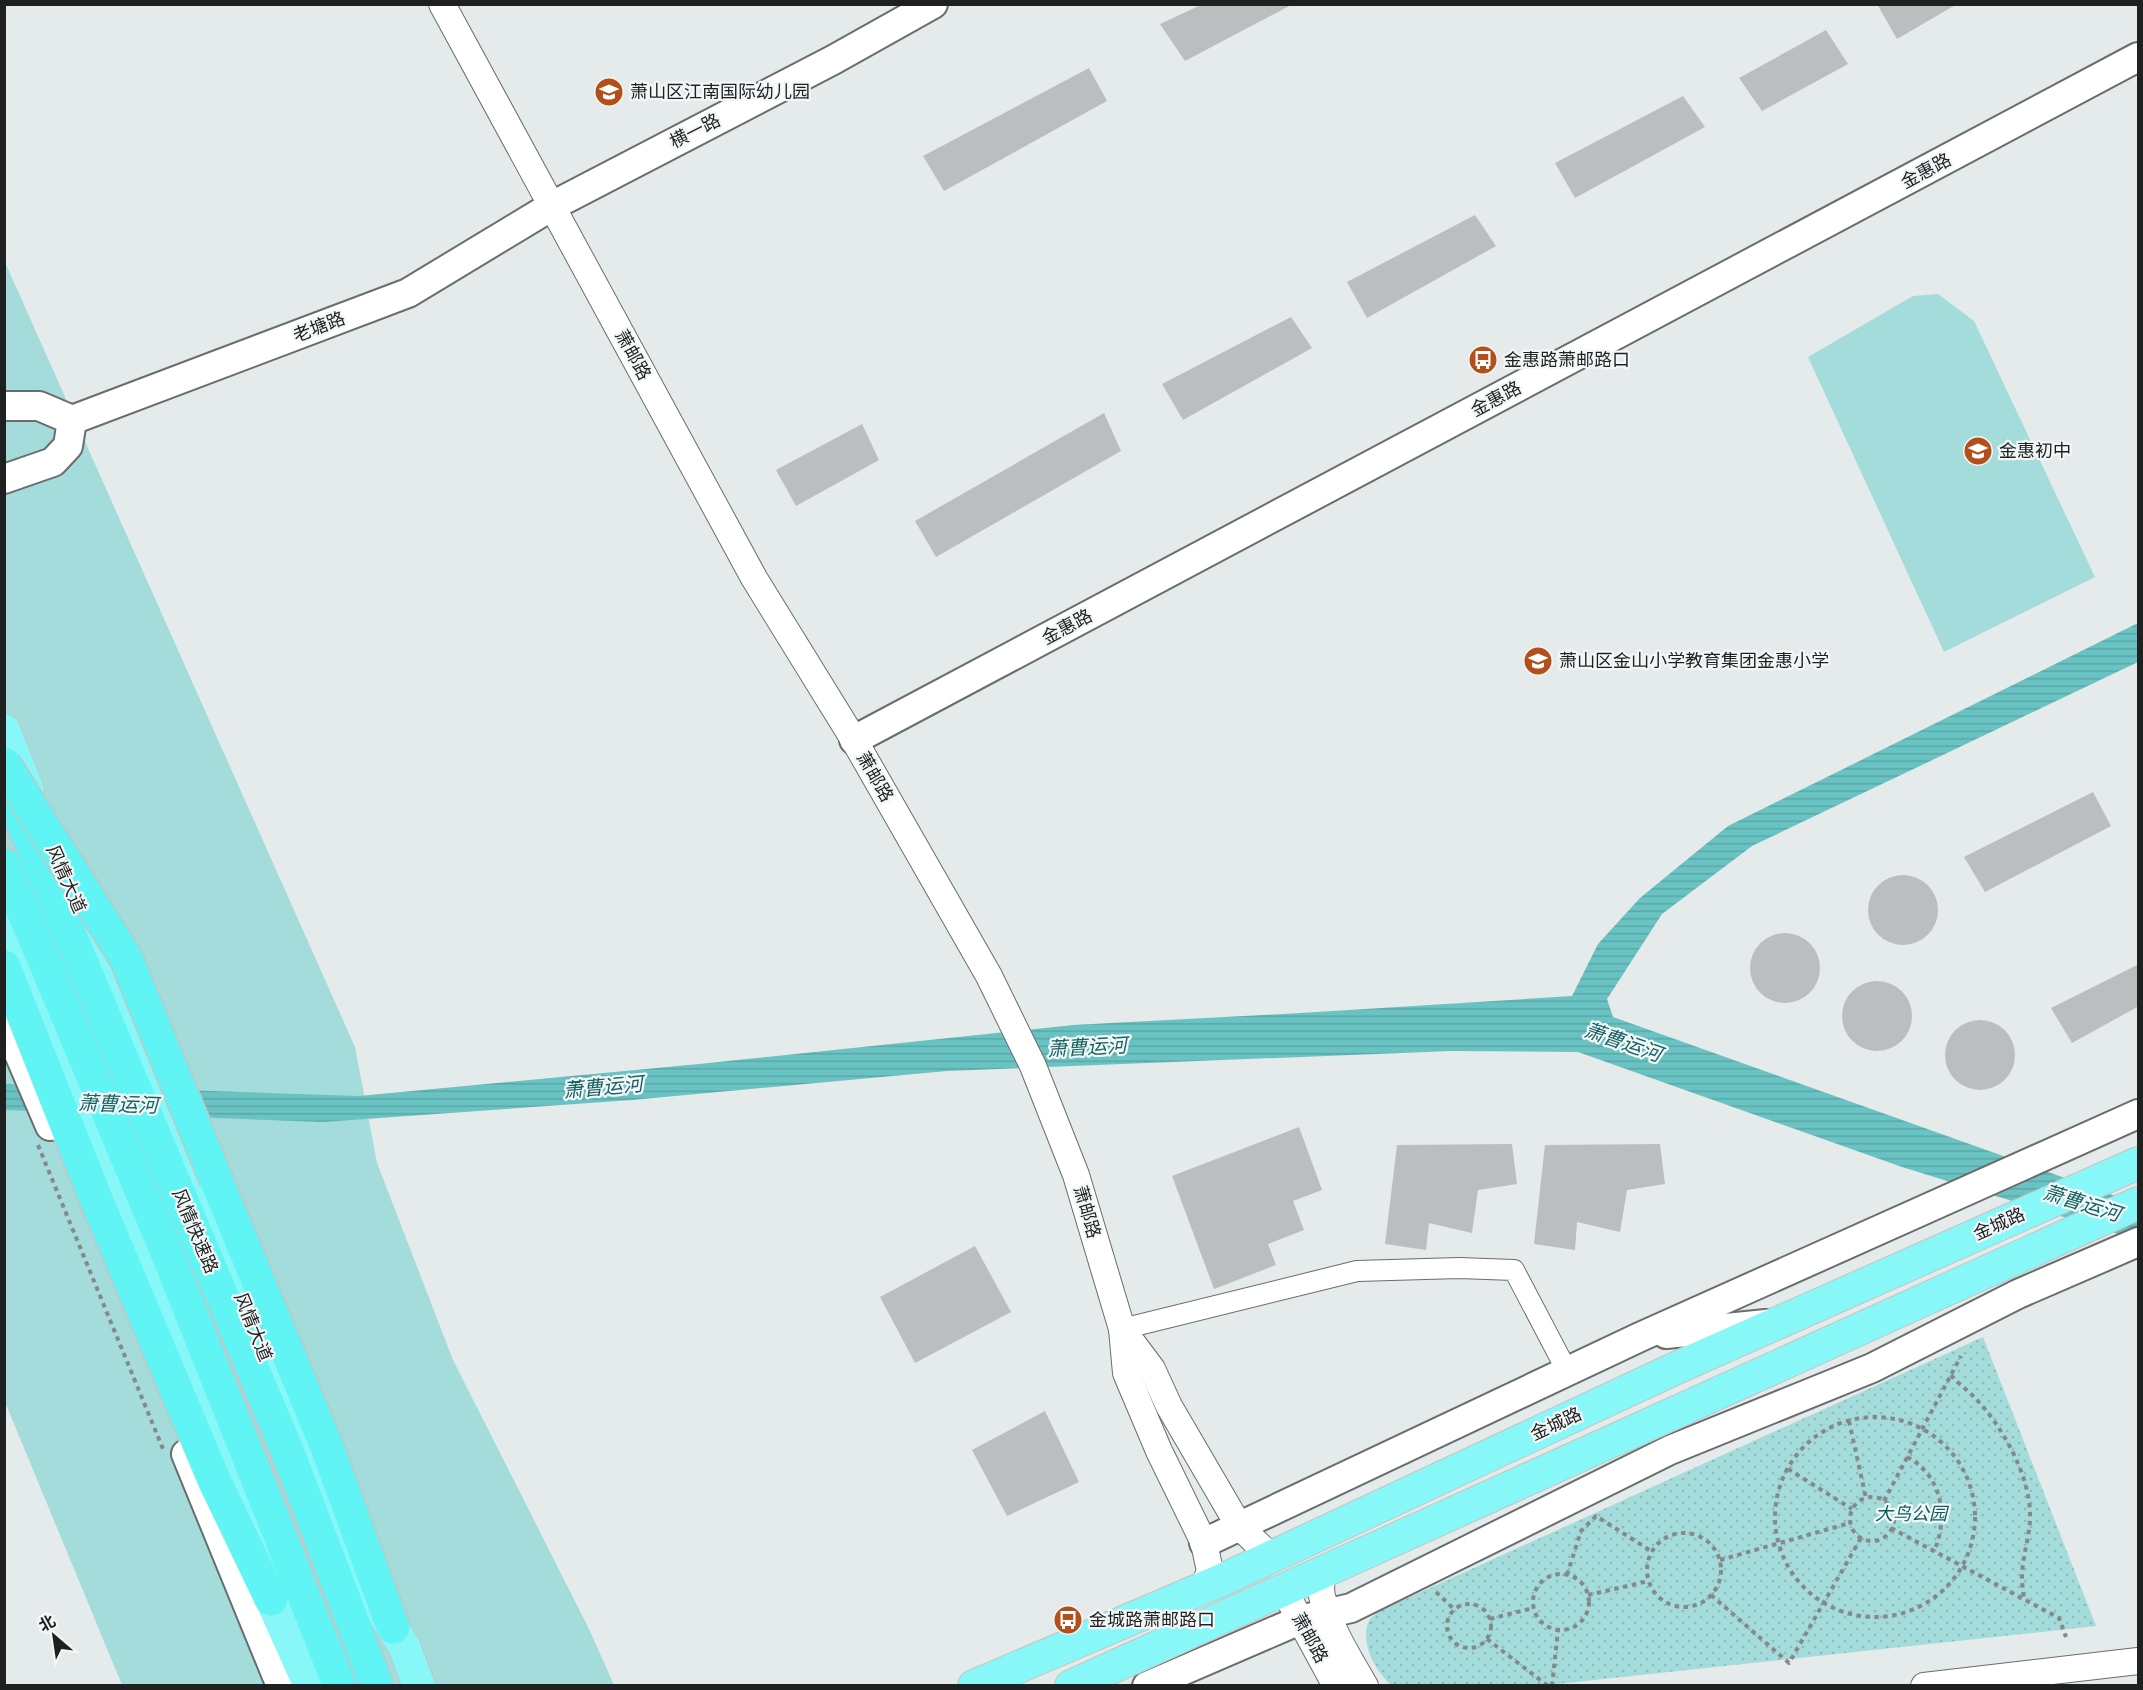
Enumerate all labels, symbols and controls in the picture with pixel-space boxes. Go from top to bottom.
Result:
school or university icon: 萧山区江南国际幼儿园 [593,76,625,108]
place label: 萧山区江南国际幼儿园 [630,79,810,103]
street label: 横一路 [665,107,724,153]
street label: 金惠路 [1896,147,1955,193]
street label: 老塘路 [289,305,348,347]
street label: 萧邮路 [610,325,657,384]
bus stop icon: 金惠路萧邮路口 [1467,344,1499,376]
place label: 金惠路萧邮路口 [1504,347,1630,371]
street label: 金惠路 [1466,375,1525,421]
school or university icon: 金惠初中 [1962,435,1994,467]
place label: 金惠初中 [1999,438,2071,462]
street label: 金惠路 [1037,603,1096,649]
school or university icon: 萧山区金山小学教育集团金惠小学 [1522,645,1554,677]
place label: 萧山区金山小学教育集团金惠小学 [1559,648,1829,672]
street label: 萧邮路 [852,747,900,806]
street label: 风情大道 [41,841,93,916]
water label: 萧曹运河 [1581,1015,1669,1068]
water label: 萧曹运河 [1046,1030,1132,1061]
water label: 萧曹运河 [562,1068,648,1102]
water label: 萧曹运河 [78,1088,162,1118]
water label: 萧曹运河 [2040,1177,2128,1227]
street label: 萧邮路 [1069,1182,1107,1241]
street label: 风情快速路 [167,1184,225,1277]
street label: 金城路 [1969,1201,2028,1245]
street label: 风情大道 [229,1289,279,1364]
street label: 金城路 [1526,1401,1585,1445]
park label: 大鸟公园 [1875,1501,1950,1525]
bus stop icon: 金城路萧邮路口 [1052,1604,1084,1636]
north arrow [24,1606,84,1666]
place label: 金城路萧邮路口 [1089,1607,1215,1631]
street label: 萧邮路 [1287,1608,1334,1667]
text: 北 [34,1609,59,1636]

